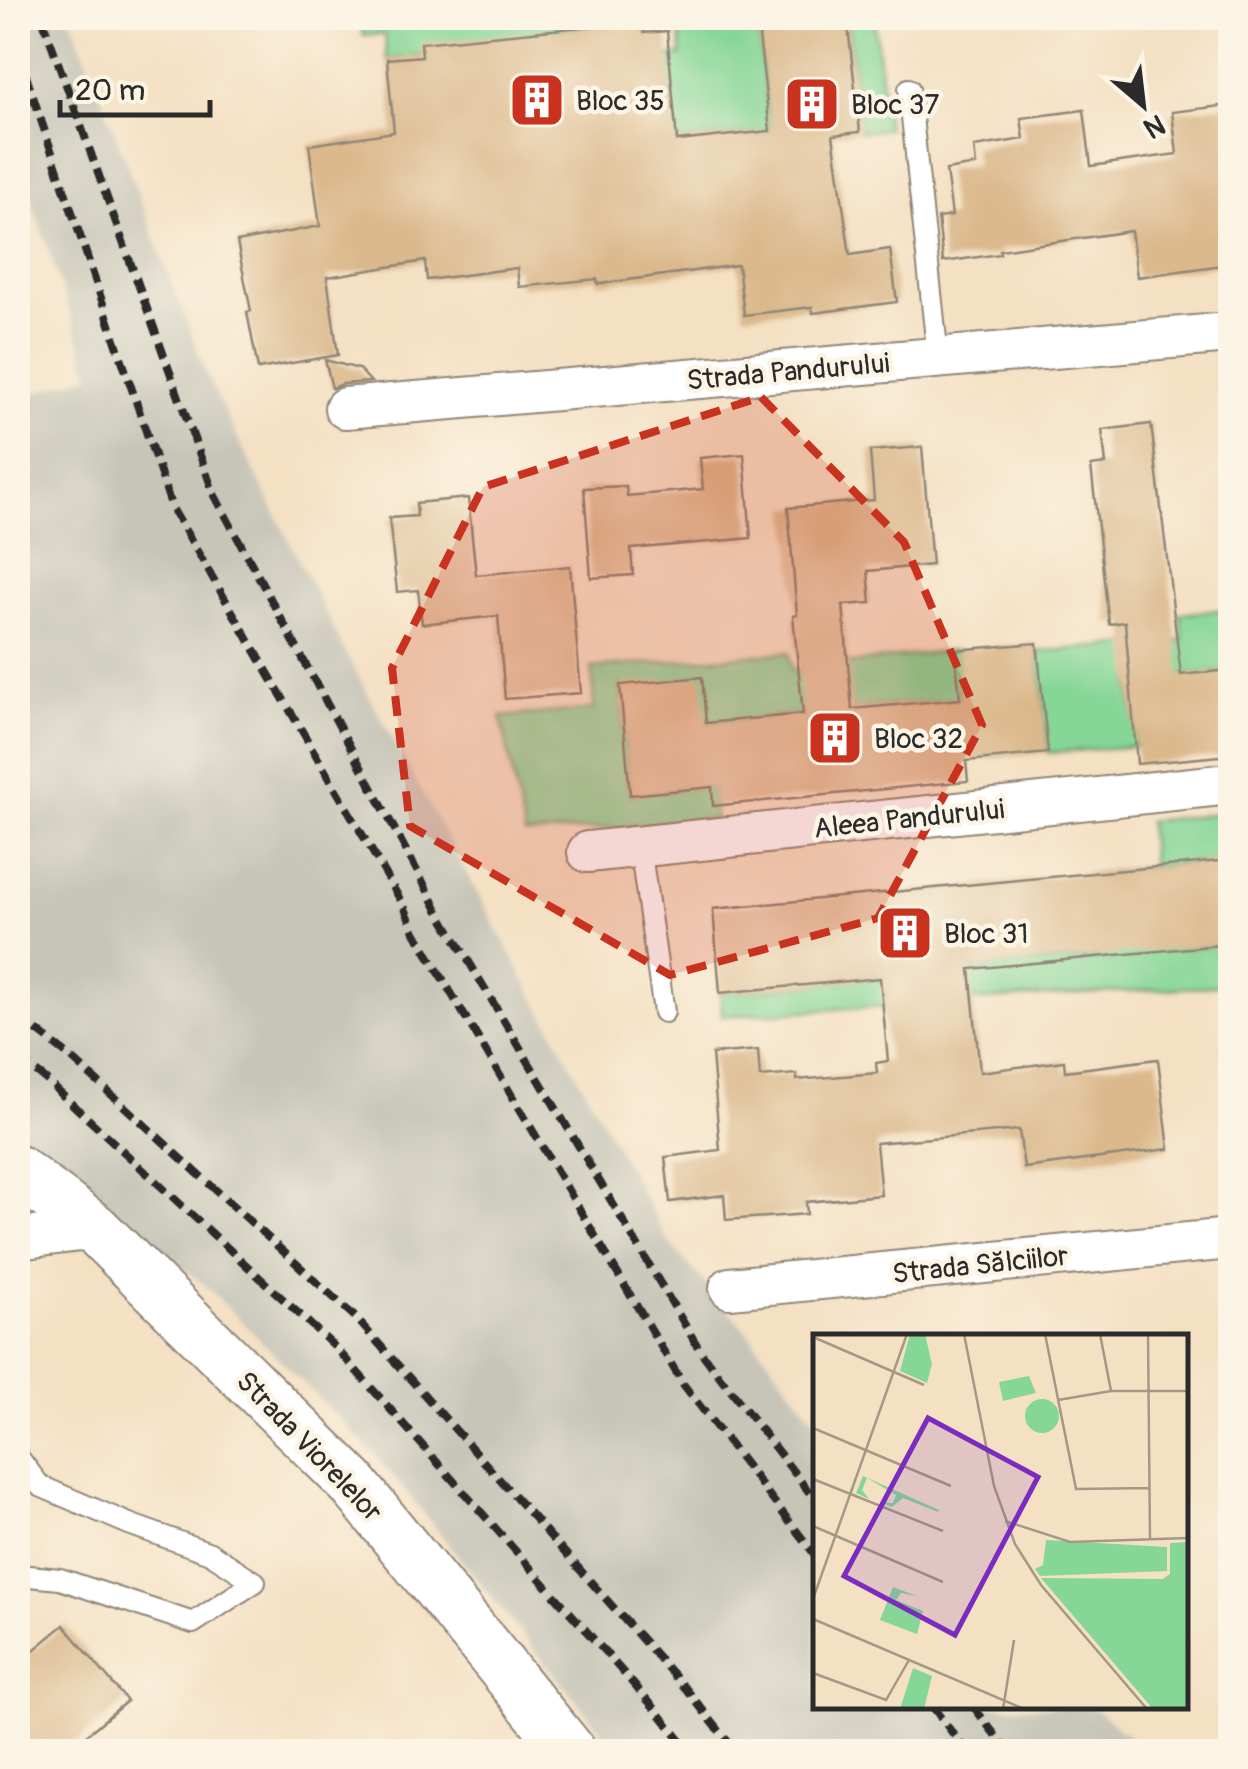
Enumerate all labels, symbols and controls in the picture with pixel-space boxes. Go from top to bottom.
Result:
scale bar [60,55,210,117]
north arrow [1093,55,1193,155]
building icon: Bloc 35 [507,70,567,130]
text: 20 m [75,72,145,109]
building icon: Bloc 37 [782,74,842,134]
place label: Bloc 35 [576,84,665,119]
place label: Bloc 37 [851,88,939,123]
text: N [1137,106,1171,146]
street label: Strada Pandurului [685,346,891,399]
building icon: Bloc 32 [805,708,865,768]
place label: Bloc 32 [874,722,963,757]
street label: Aleea Pandurului [812,792,1006,847]
building icon: Bloc 31 [875,903,935,963]
place label: Bloc 31 [944,917,1028,952]
street label: Strada Sălciilor [890,1239,1070,1292]
inset map [813,1334,1188,1709]
street label: Strada Viorelelor [228,1365,389,1530]

